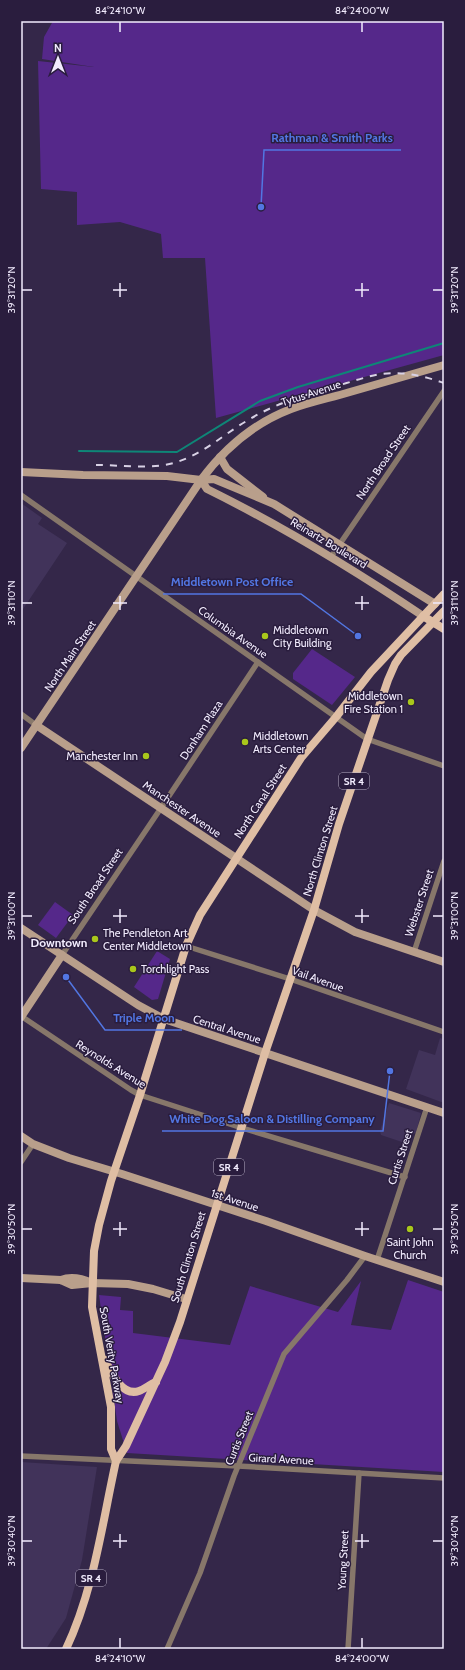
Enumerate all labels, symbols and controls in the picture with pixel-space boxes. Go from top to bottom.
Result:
text: 84°24'10"W [95,4,146,17]
text: 84°24'00"W [335,4,389,17]
north arrow [38,38,78,78]
text: N [54,41,62,55]
callout: Rathman & Smith Parks [264,126,401,150]
text: Rathman & Smith Parks [271,130,393,145]
text: 39°31'20"N [5,267,18,313]
text: 39°31'20"N [448,267,461,313]
street label: Tytus Avenue [279,377,343,409]
street label: North Broad Street [353,422,413,502]
street label: Reinartz Boulevard [288,515,370,571]
callout: Middletown Post Office [163,570,301,594]
text: Middletown Post Office [171,574,293,589]
text: 39°31'10"N [5,581,18,625]
text: 39°31'10"N [448,581,461,625]
street label: Columbia Avenue [195,603,271,661]
street label: North Main Street [41,618,99,694]
place label: Middletown City Building [273,623,332,650]
marker: Middletown City Building [260,631,270,641]
place label: Middletown Fire Station 1 [344,689,403,716]
street label: Donham Plaza [177,697,226,762]
marker: Middletown Fire Station 1 [406,697,416,707]
place label: Middletown Arts Center [253,729,308,756]
marker: Middletown Arts Center [240,737,250,747]
place label: Manchester Inn [66,749,138,763]
marker: Manchester Inn [141,751,151,761]
street label: North Canal Street [231,761,289,841]
road number: SR 4 [339,773,369,789]
street label: Manchester Avenue [140,778,224,841]
street label: North Clinton Street [300,804,340,898]
street label: South Broad Street [64,845,126,927]
street label: Webster Street [402,867,437,938]
text: 39°31'00"N [5,892,18,940]
text: 39°31'00"N [448,892,461,940]
place label: The Pendleton Art Center Middletown [103,926,192,953]
marker: The Pendleton Art Center Middletown [90,934,100,944]
district label: Downtown [31,935,87,950]
place label: Torchlight Pass [141,962,210,976]
street label: Vail Avenue [290,963,346,995]
marker: Torchlight Pass [128,964,138,974]
callout: Triple Moon [105,1006,182,1030]
text: Triple Moon [113,1010,175,1025]
street label: Central Avenue [191,1011,263,1047]
street label: Reynolds Avenue [73,1037,149,1091]
callout: White Dog Saloon & Distilling Company [162,1107,383,1131]
text: White Dog Saloon & Distilling Company [169,1111,375,1126]
street label: Curtis Street [385,1127,416,1186]
road number: SR 4 [214,1159,244,1175]
street label: 1st Avenue [209,1186,261,1214]
text: 39°30'50"N [5,1204,18,1254]
text: 39°30'50"N [448,1204,461,1254]
street label: South Clinton Street [167,1209,209,1304]
marker: Saint John Church [405,1224,415,1234]
place label: Saint John Church [386,1235,434,1262]
street label: South Verity Parkway [97,1306,127,1405]
street label: Curtis Street [222,1409,256,1467]
street label: Girard Avenue [248,1450,314,1468]
text: 39°30'40"N [5,1516,18,1566]
text: 39°30'40"N [448,1516,461,1566]
street label: Young Street [334,1530,352,1591]
road number: SR 4 [76,1570,106,1586]
text: 84°24'10"W [95,1652,146,1665]
text: 84°24'00"W [335,1652,389,1665]

